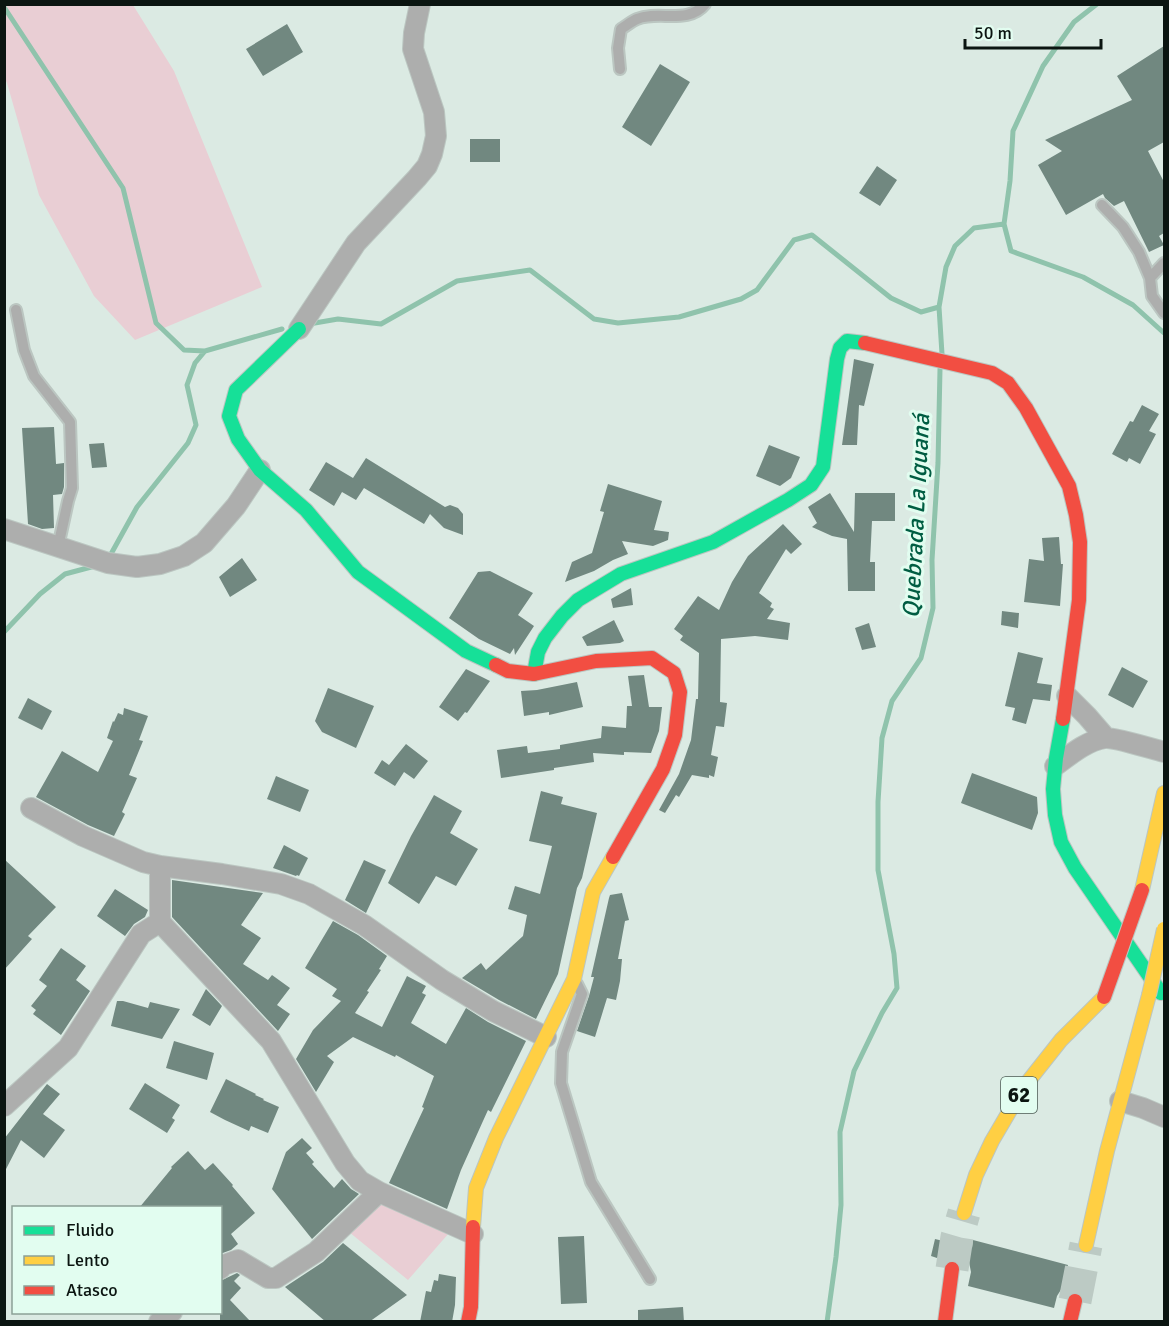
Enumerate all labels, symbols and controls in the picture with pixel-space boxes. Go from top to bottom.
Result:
scale bar [965,12,1102,50]
text: 50 m [974,22,1012,44]
water label: Quebrada La Iguaná [896,411,936,619]
road number: 62 [1001,1077,1037,1113]
legend [12,1206,222,1314]
text: Fluido [66,1219,114,1241]
text: Lento [66,1249,109,1271]
text: Atasco [66,1279,118,1301]

